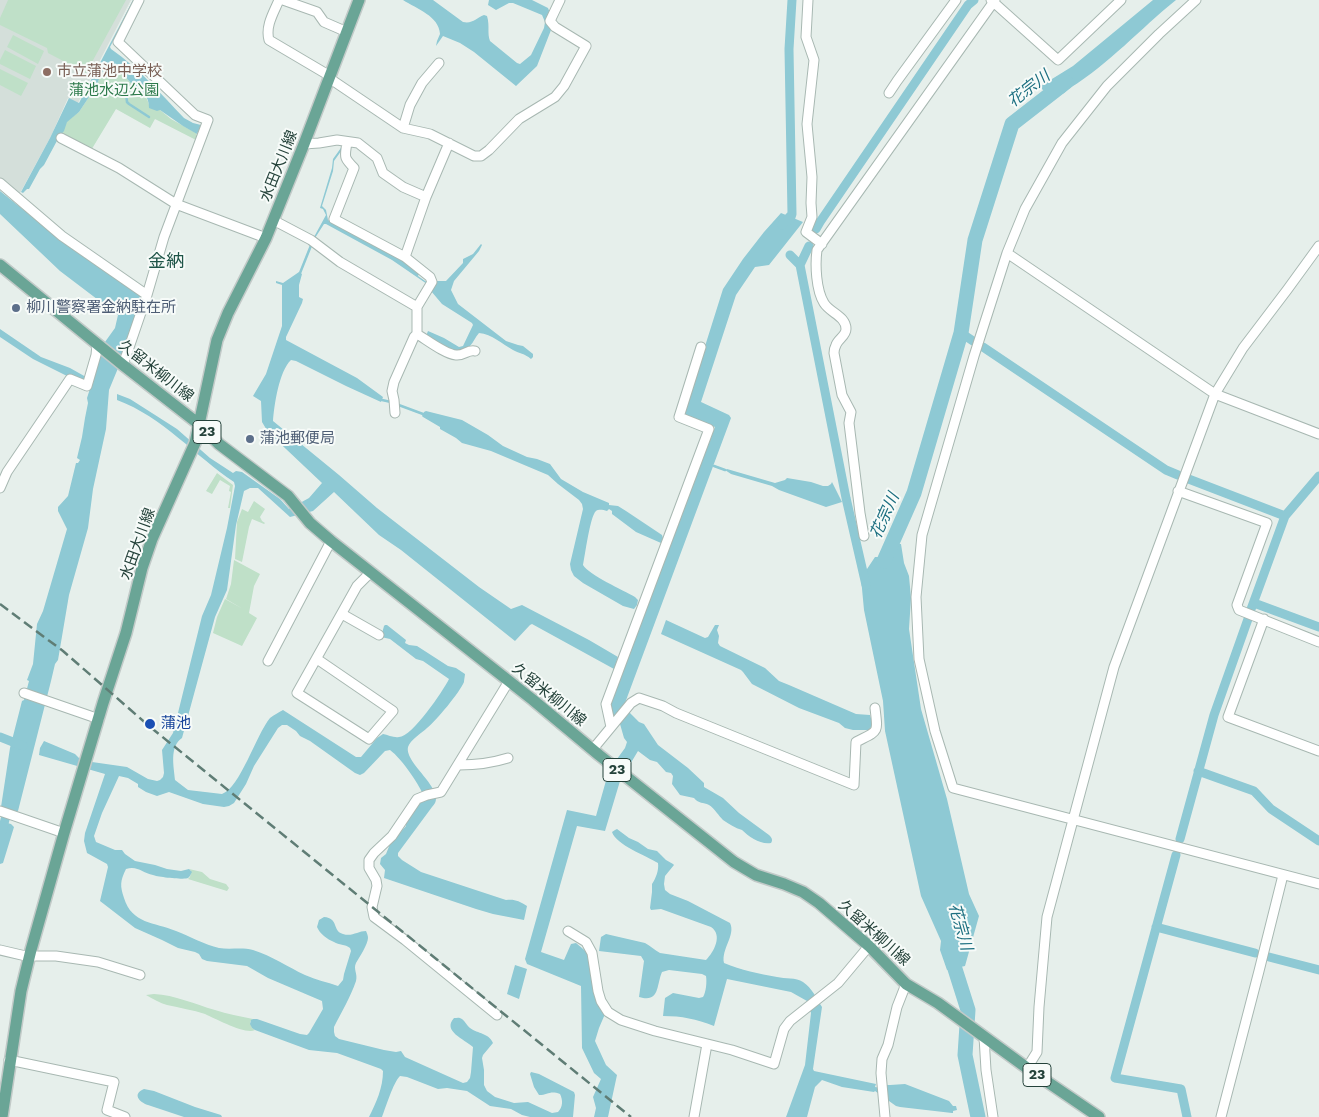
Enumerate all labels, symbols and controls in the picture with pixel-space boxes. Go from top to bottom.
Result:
place label: 市立蒲池中学校 [57,63,162,81]
marker: 市立蒲池中学校 [41,66,53,78]
water label: 花宗川 [1004,67,1054,111]
park label: 蒲池水辺公園 [69,82,159,100]
street label: 水田大川線 [257,128,301,204]
district label: 金納 [148,251,184,273]
place label: 柳川警察署金納駐在所 [26,299,176,317]
marker: 柳川警察署金納駐在所 [10,302,22,314]
street label: 久留米柳川線 [115,336,197,406]
road number: 23 [193,421,221,444]
place label: 蒲池郵便局 [260,430,335,448]
marker: 蒲池郵便局 [244,433,256,445]
water label: 花宗川 [866,490,904,542]
street label: 水田大川線 [117,506,159,582]
street label: 久留米柳川線 [508,660,590,730]
place label: 蒲池 [161,715,191,733]
marker: 蒲池 [143,717,157,731]
road number: 23 [603,758,631,782]
street label: 久留米柳川線 [835,896,913,970]
water label: 花宗川 [944,901,976,953]
road number: 23 [1023,1064,1051,1086]

